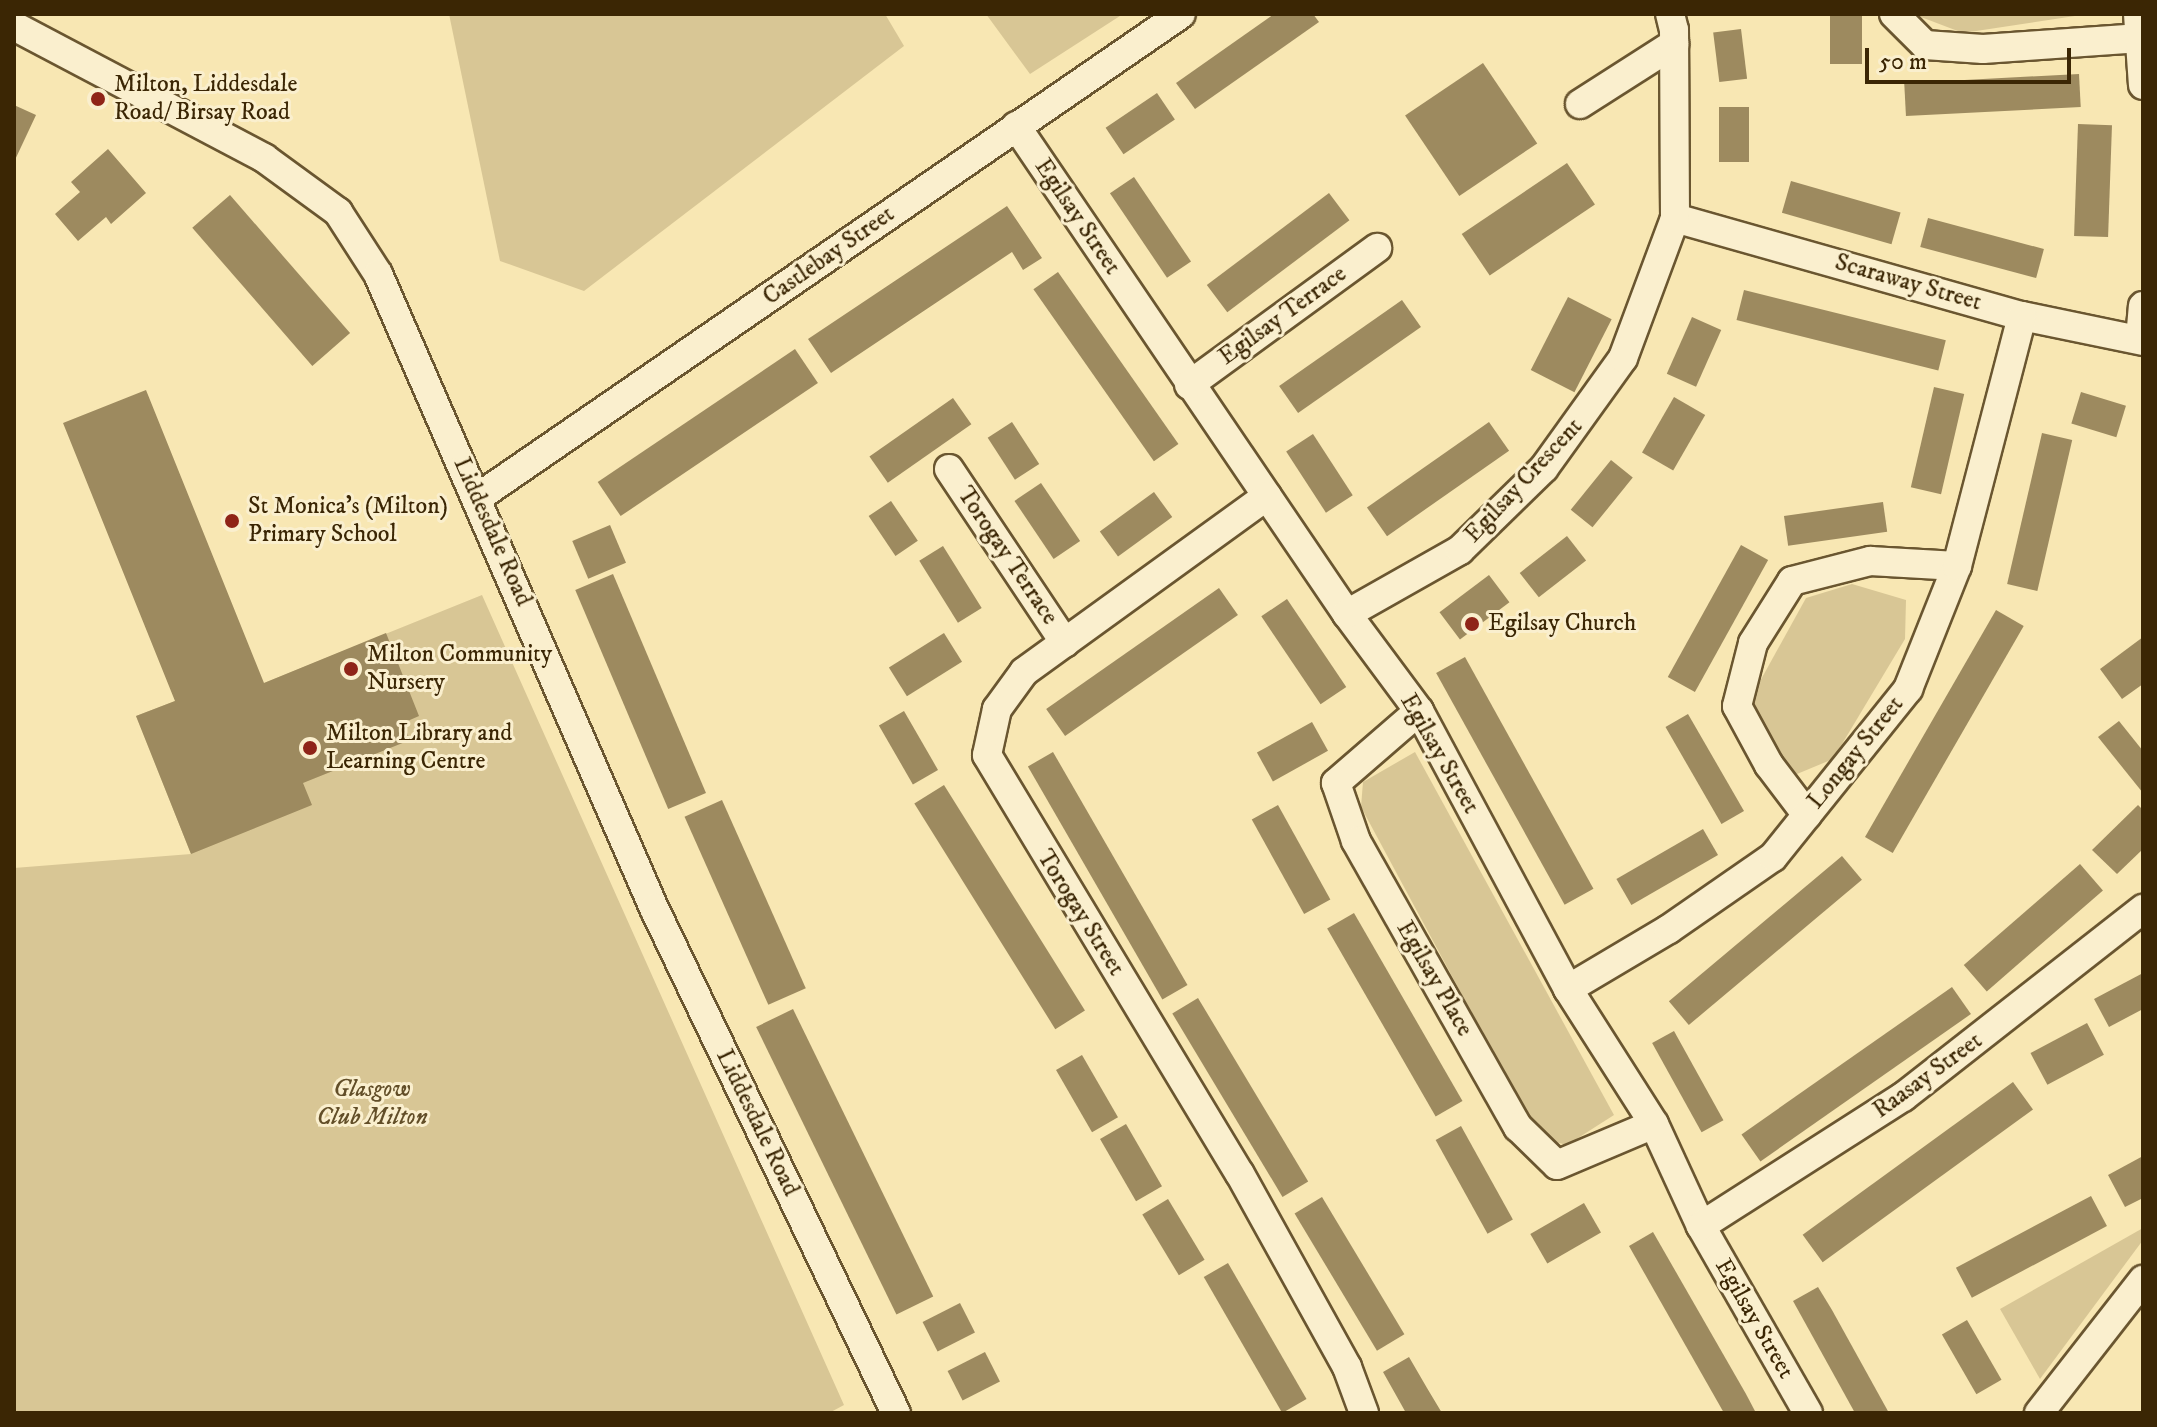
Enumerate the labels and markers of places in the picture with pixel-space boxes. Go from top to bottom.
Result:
place label: Milton, Liddesdale Road/ Birsay Road [114,71,297,127]
marker: Milton, Liddesdale Road/ Birsay Road [89,90,107,108]
place label: St Monica's (Milton) Primary School [248,493,448,549]
marker: St Monica's (Milton) Primary School [223,512,241,530]
place label: Egilsay Church [1488,610,1636,638]
marker: Egilsay Church [1463,615,1481,633]
place label: Milton Community Nursery [367,641,552,697]
marker: Milton Community Nursery [342,660,360,678]
place label: Milton Library and Learning Centre [326,720,512,776]
marker: Milton Library and Learning Centre [301,739,319,757]

